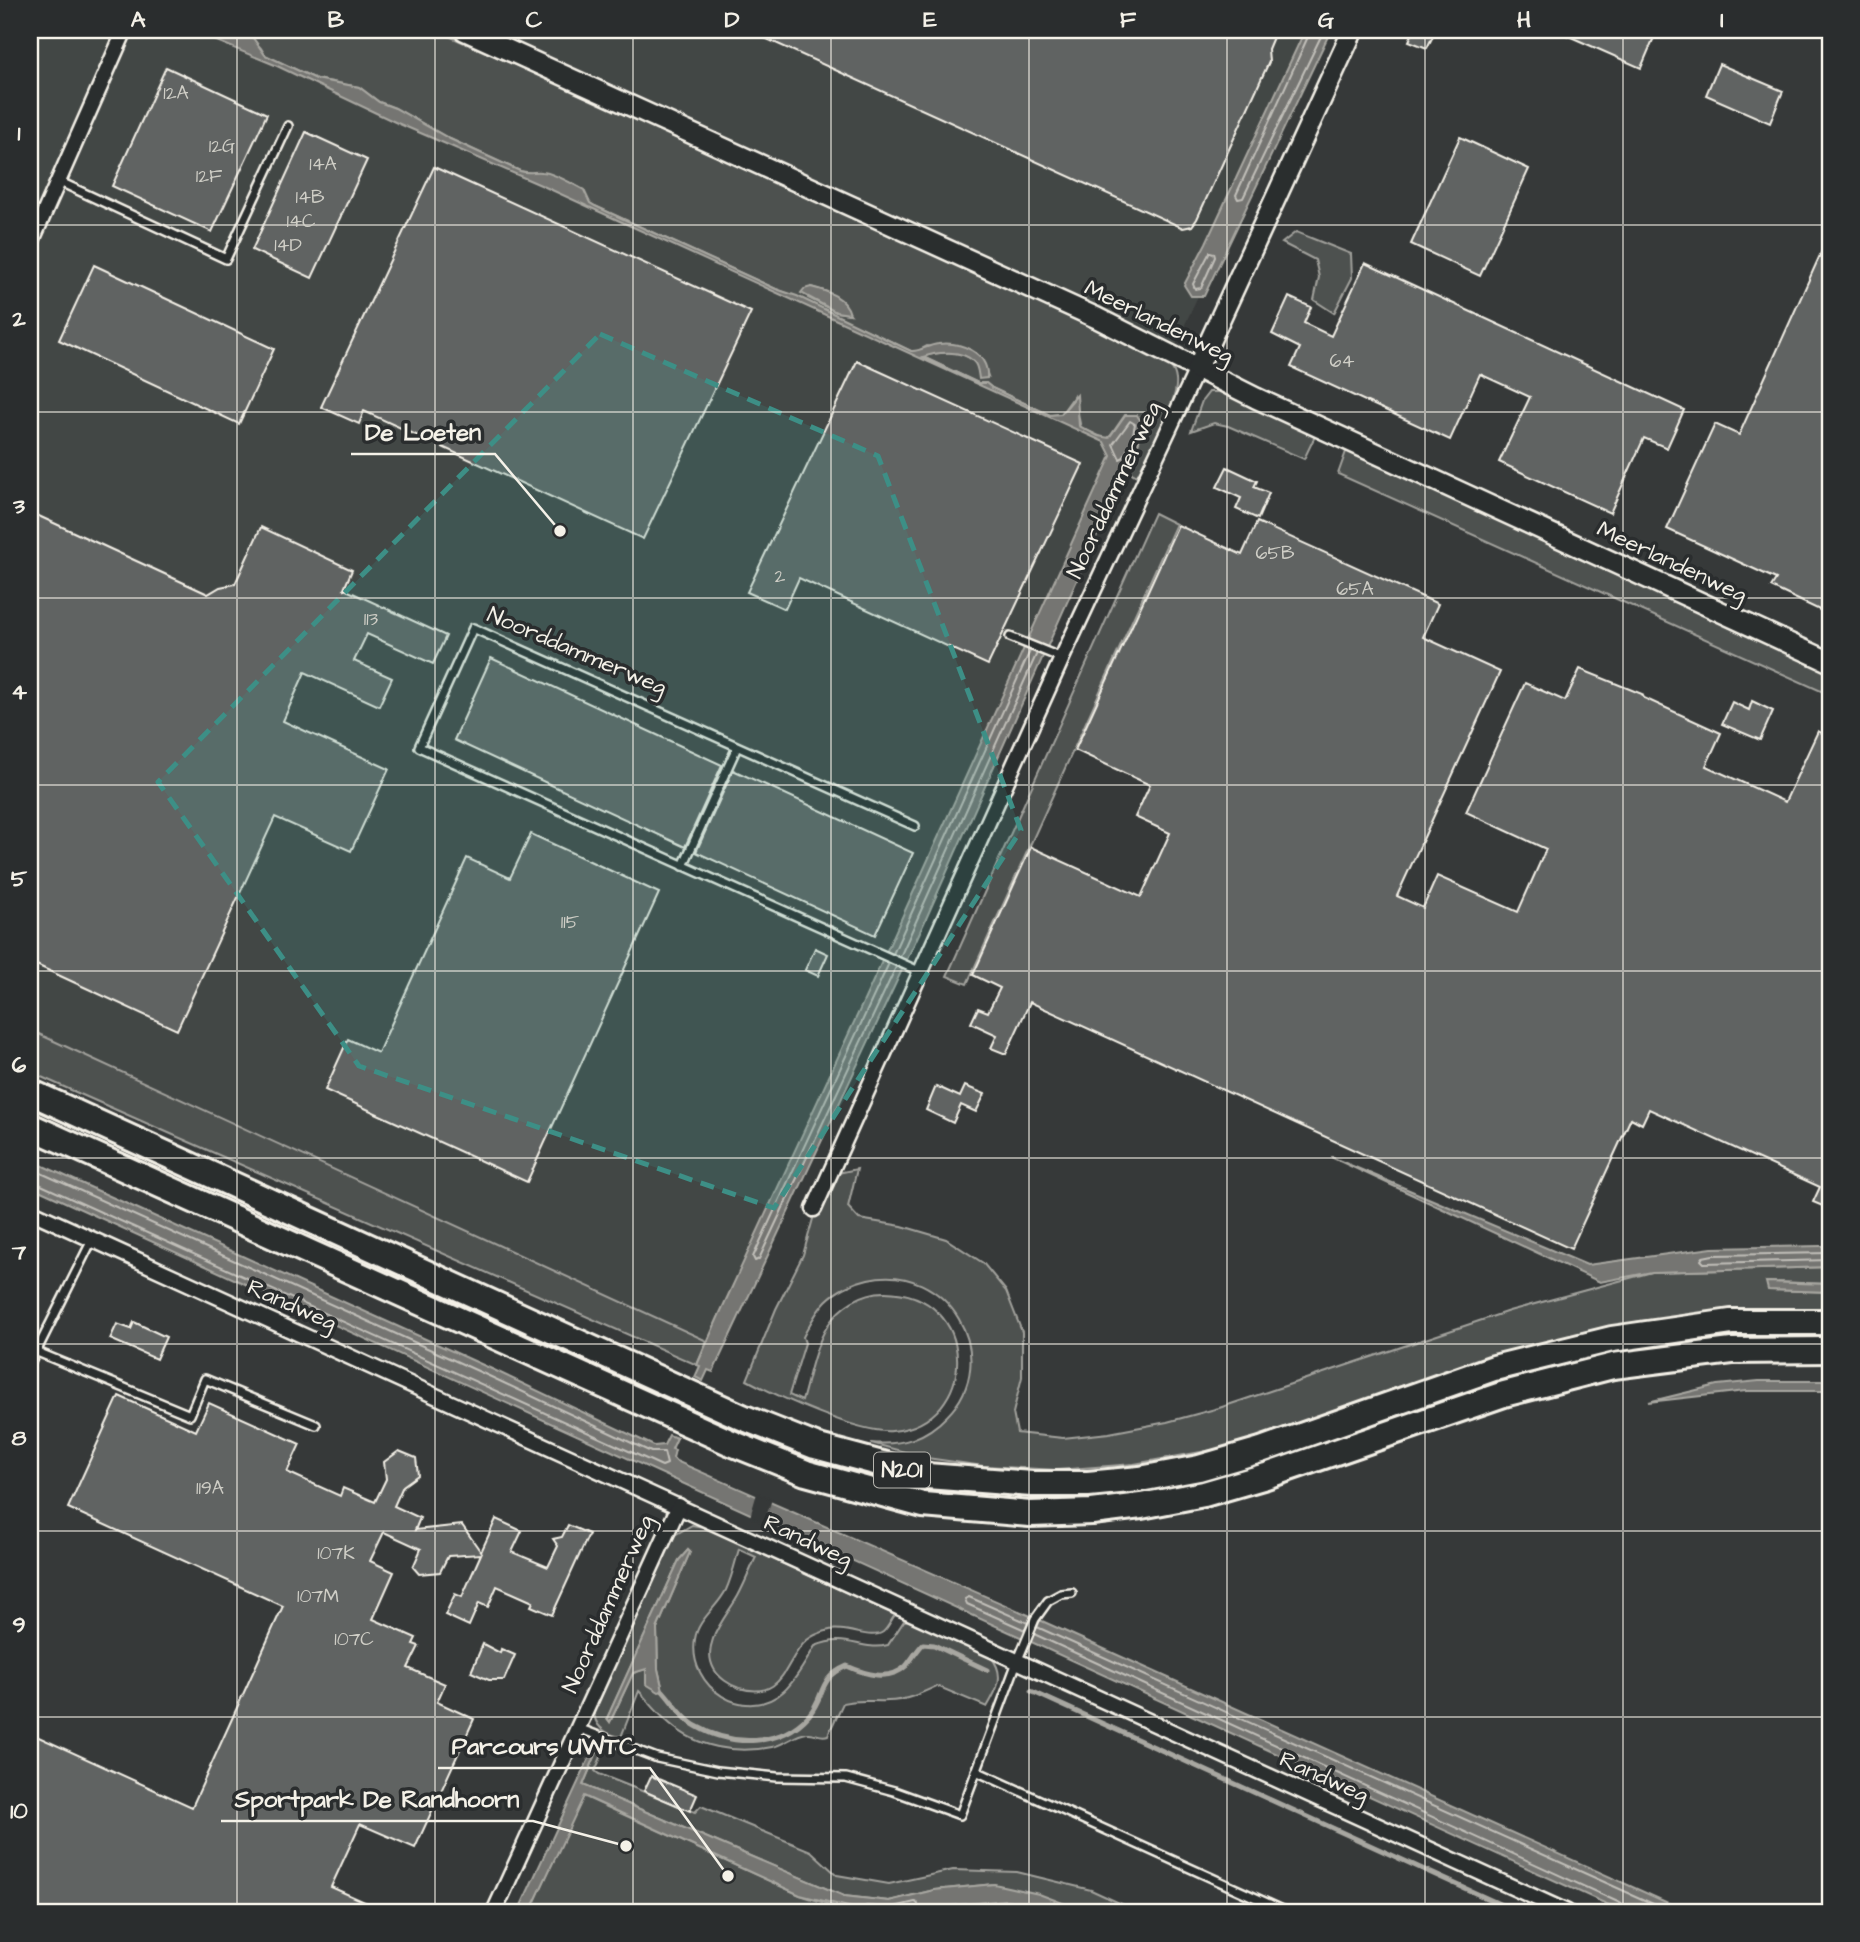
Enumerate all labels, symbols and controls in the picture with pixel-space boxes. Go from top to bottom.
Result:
text: A [131,4,146,36]
text: B [328,4,345,36]
text: C [526,4,543,36]
text: D [725,4,740,36]
text: E [923,4,937,36]
text: F [1120,4,1137,36]
text: G [1318,4,1334,36]
text: H [1517,4,1531,36]
text: I [1720,4,1724,36]
house number: 12A [163,80,189,107]
text: 1 [18,117,21,149]
house number: 12G [209,133,235,160]
house number: 14A [309,151,337,178]
house number: 12F [196,163,222,190]
house number: 14B [296,184,325,211]
house number: 14C [287,208,316,235]
house number: 14D [274,232,302,259]
street label: Meerlandenweg [1079,272,1239,373]
text: 2 [11,303,26,335]
house number: 64 [1330,348,1354,375]
street label: Noorddammerweg [1059,396,1170,584]
callout: De Loeten [351,409,495,454]
text: De Loeten [365,416,481,450]
text: 3 [12,490,25,522]
street label: Meerlandenweg [1591,513,1752,612]
house number: 65B [1256,540,1295,567]
house number: 2 [775,563,786,590]
house number: 65A [1336,576,1374,603]
street label: Noorddammerweg [482,599,672,704]
house number: 113 [364,606,379,633]
text: 4 [11,676,27,708]
text: 5 [11,863,28,895]
house number: 115 [561,909,580,936]
text: 6 [12,1049,27,1081]
text: 7 [11,1236,27,1268]
street label: Randweg [242,1271,342,1340]
text: 8 [12,1422,27,1454]
road number: N201 [874,1452,930,1488]
house number: 119A [196,1475,224,1502]
street label: Randweg [758,1507,858,1576]
street label: Noorddammerweg [554,1510,663,1699]
house number: 107K [317,1540,355,1567]
house number: 107M [297,1583,339,1610]
text: 9 [12,1609,26,1641]
house number: 107C [334,1626,374,1653]
callout: Parcours UWTC [438,1723,650,1768]
text: Parcours UWTC [452,1730,636,1764]
street label: Randweg [1274,1743,1374,1812]
callout: Sportpark De Randhoorn [221,1776,533,1821]
text: Sportpark De Randhoorn [234,1783,519,1817]
text: 10 [10,1795,28,1827]

